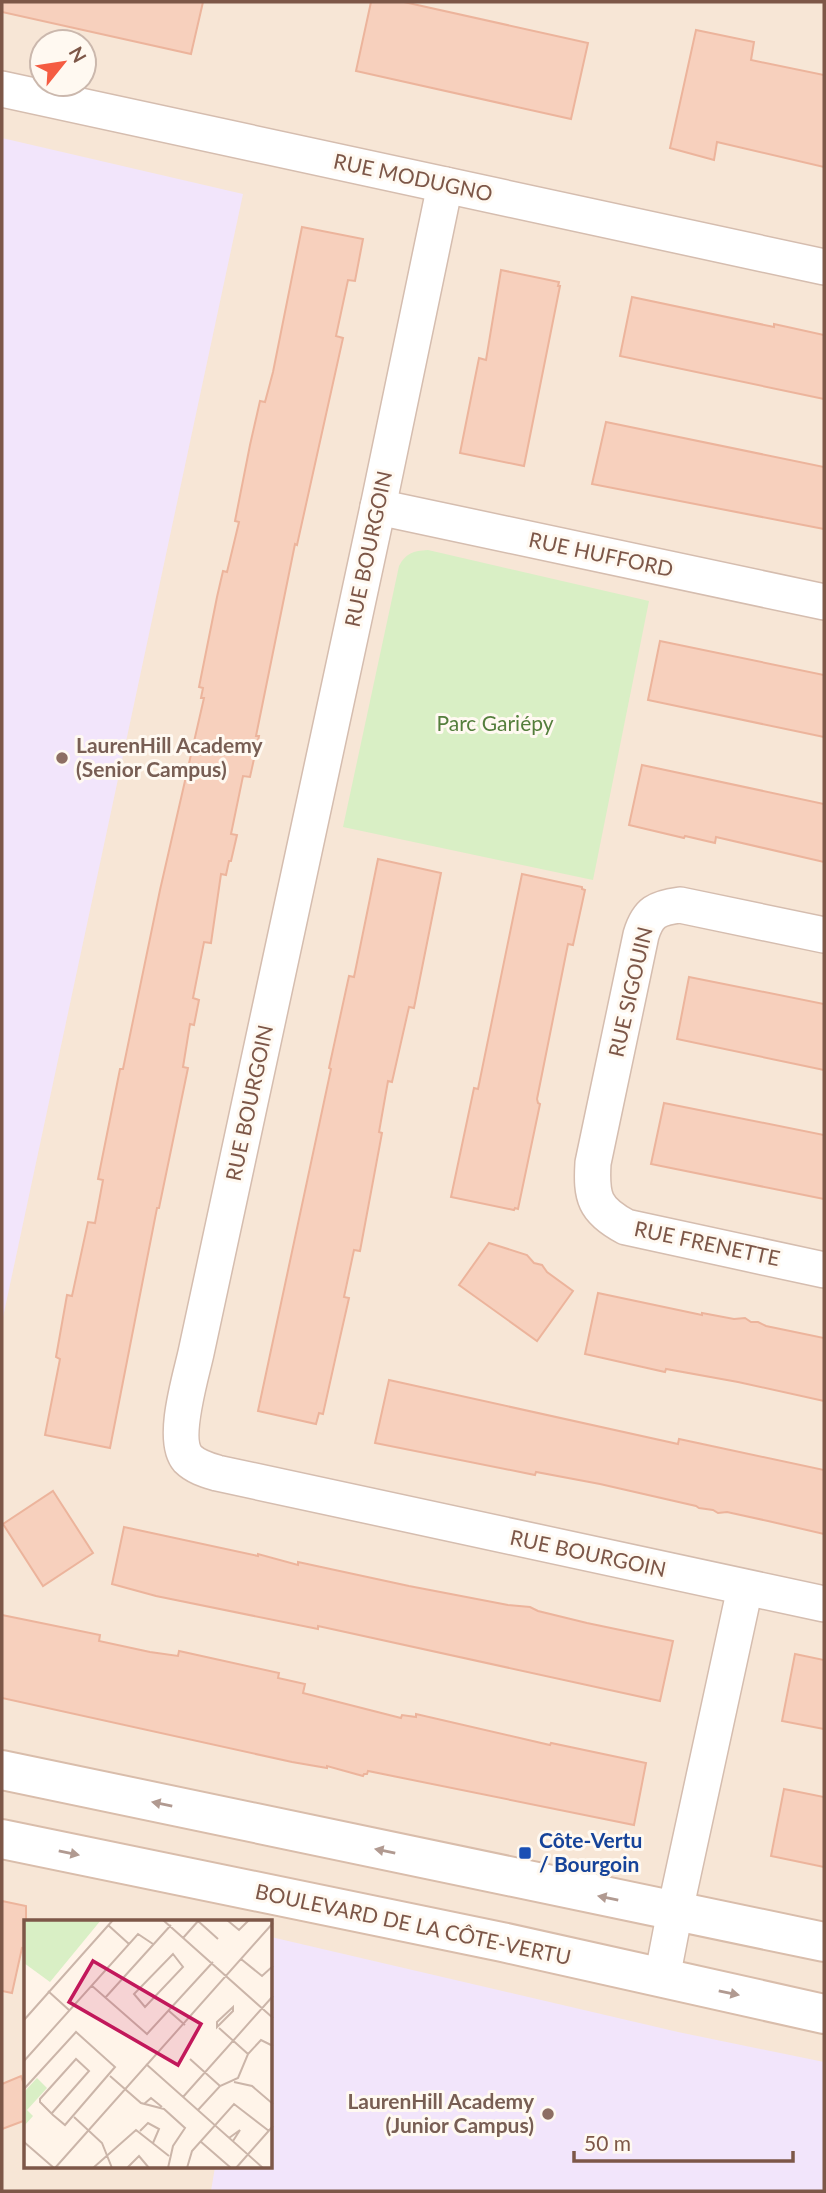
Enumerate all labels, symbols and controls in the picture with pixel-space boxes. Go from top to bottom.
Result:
north arrow [28,28,98,98]
text: N [65,42,92,66]
street label: RUE MODUGNO [332,147,495,206]
street label: RUE BOURGOIN [339,468,396,629]
street label: RUE HUFFORD [527,526,676,581]
park label: Parc Gariépy [436,710,554,735]
place label: LaurenHill Academy (Senior Campus) [76,732,263,781]
marker: LaurenHill Academy (Senior Campus) [54,750,70,766]
street label: RUE SIGOUIN [602,924,657,1059]
street label: RUE BOURGOIN [220,1022,277,1183]
street label: RUE FRENETTE [632,1215,782,1270]
street label: RUE BOURGOIN [508,1524,669,1581]
one-way arrow [151,1799,173,1810]
place label: Côte-Vertu / Bourgoin [539,1827,642,1876]
marker: Côte-Vertu / Bourgoin [517,1845,533,1861]
one-way arrow [374,1846,396,1857]
one-way arrow [58,1847,80,1858]
street label: BOULEVARD DE LA CÔTE-VERTU [253,1878,573,1969]
one-way arrow [597,1892,619,1903]
inset map [24,1920,273,2168]
one-way arrow [718,1988,740,1999]
place label: LaurenHill Academy (Junior Campus) [347,2088,535,2137]
marker: LaurenHill Academy (Junior Campus) [540,2106,556,2122]
scale bar [574,2120,793,2164]
text: 50 m [584,2130,631,2155]

